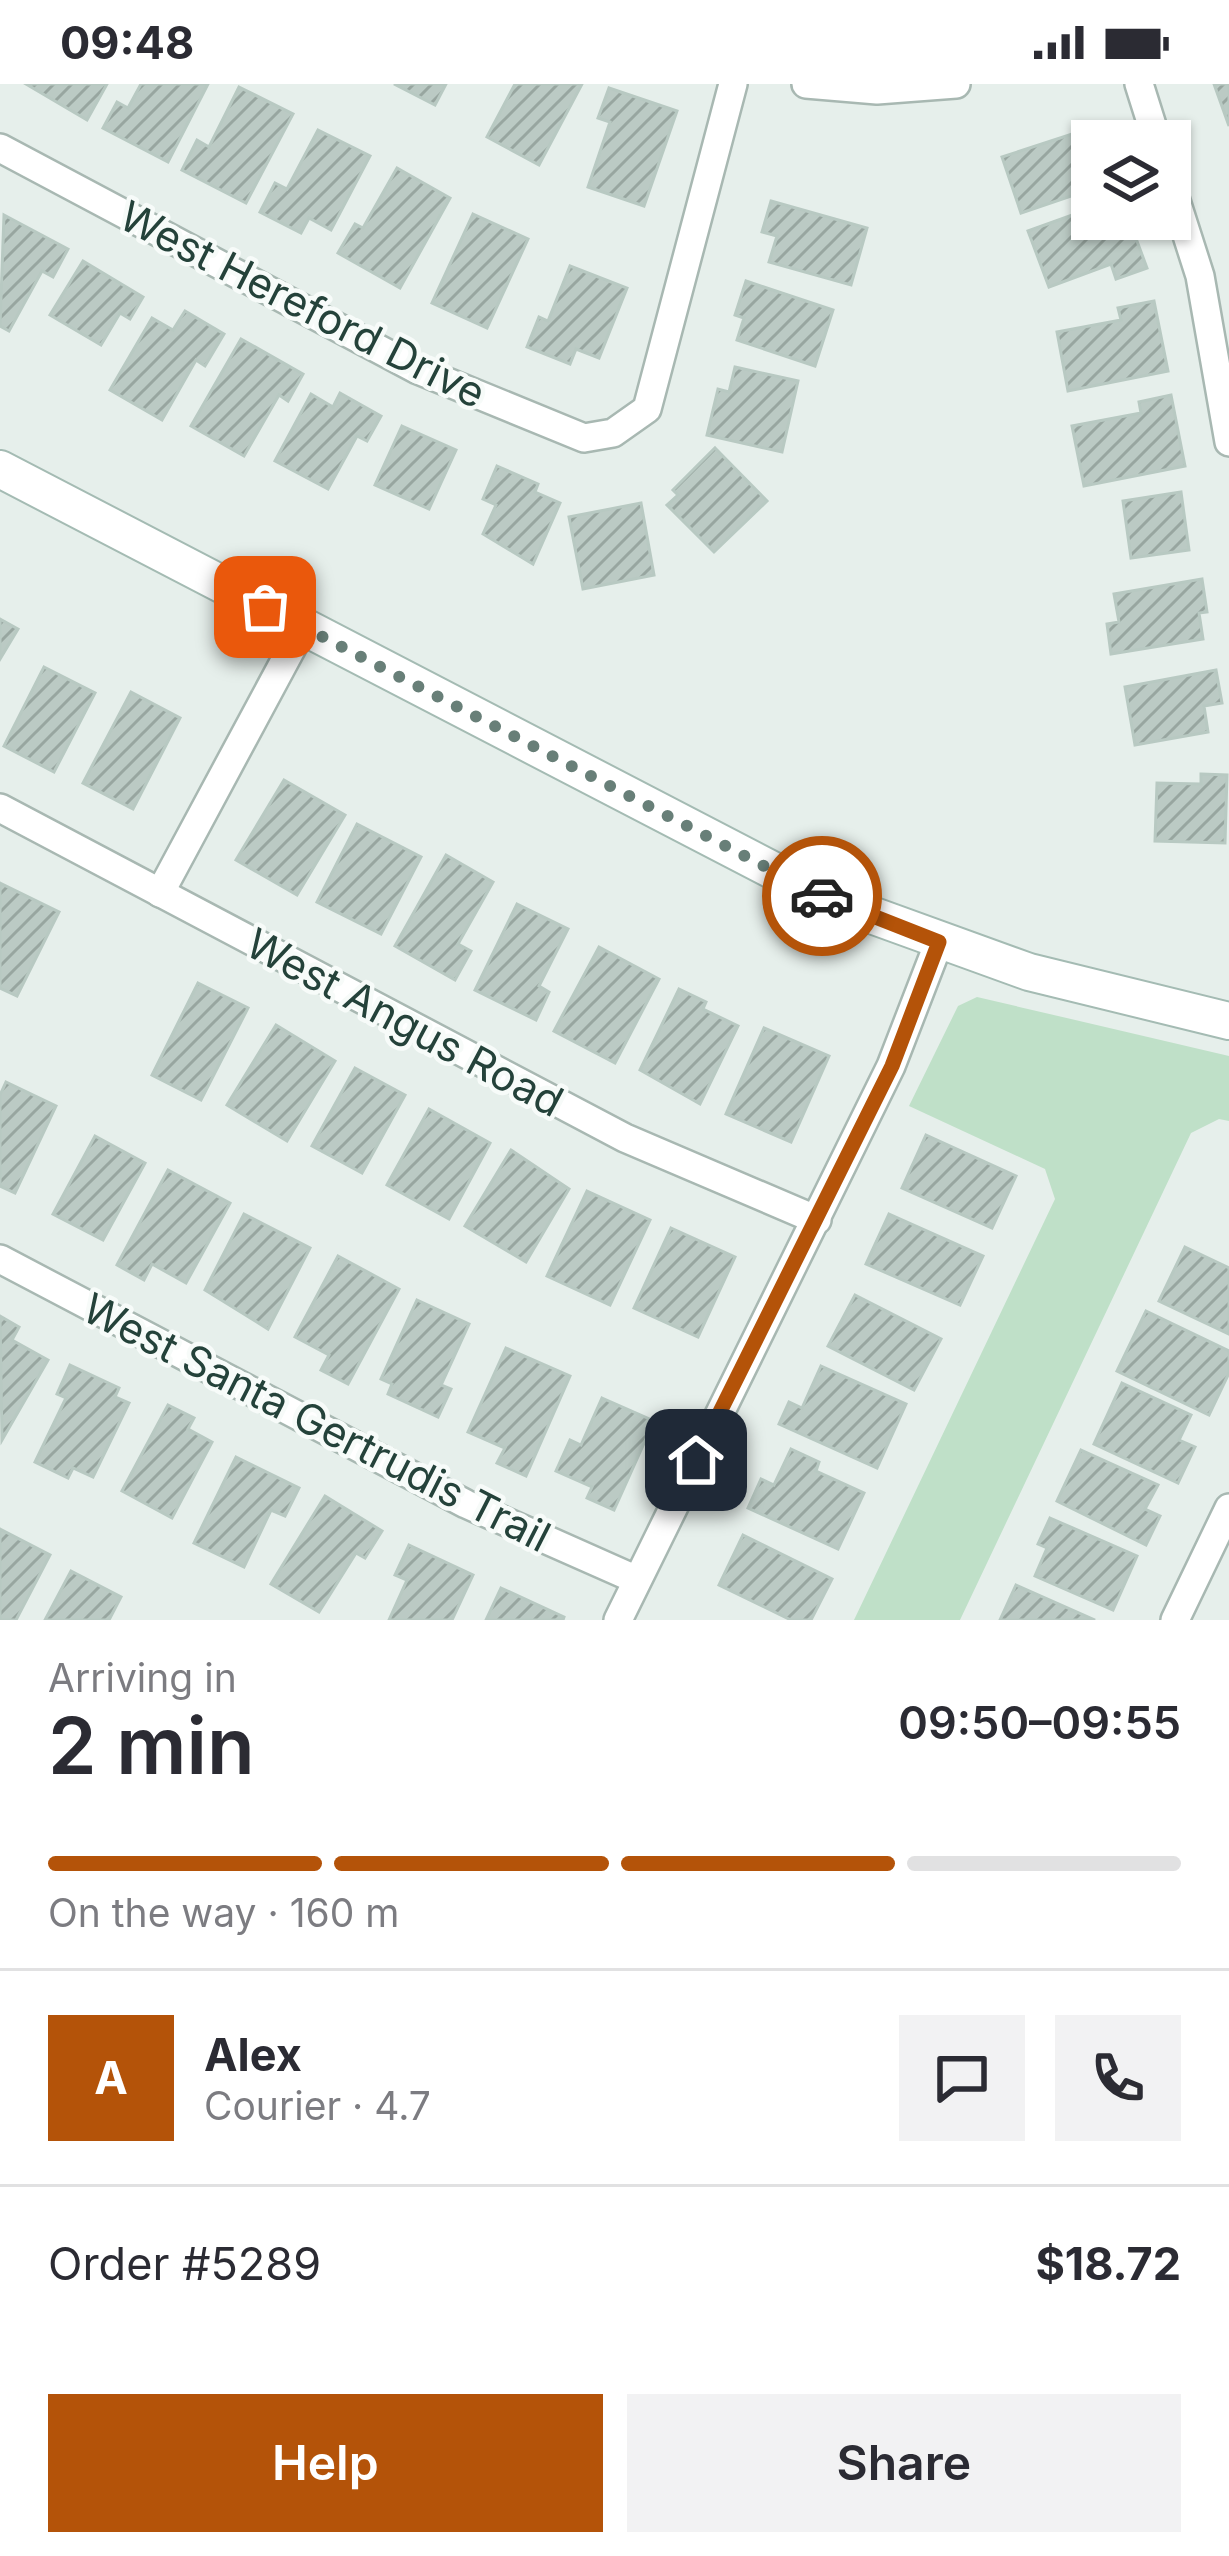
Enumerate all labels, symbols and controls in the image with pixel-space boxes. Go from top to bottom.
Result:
text: 09:48 [60,15,194,70]
map controls [1071,120,1191,240]
button: layers [1071,120,1191,240]
street label: West Hereford Drive [112,190,494,418]
pin [214,556,316,658]
icon: bag [232,574,298,640]
courier [762,836,882,956]
icon: car [789,863,855,929]
street label: West Angus Road [238,917,572,1127]
street label: West Santa Gertrudis Trail [75,1282,559,1562]
pin [645,1409,747,1511]
icon: home [663,1427,729,1493]
text: Arriving in [48,1654,237,1701]
text: 09:50–09:55 [898,1695,1181,1750]
text: 2 min [48,1698,255,1793]
text: On the way · 160 m [48,1889,399,1936]
button: chat [899,2015,1025,2141]
button: phone [1055,2015,1181,2141]
text: Alex [204,2027,302,2082]
text: A [94,2050,128,2105]
text: Courier · 4.7 [204,2082,431,2129]
text: Order #5289 [48,2236,321,2291]
text: $18.72 [1035,2236,1181,2291]
button: Help [48,2394,603,2532]
button: Share [627,2394,1181,2532]

